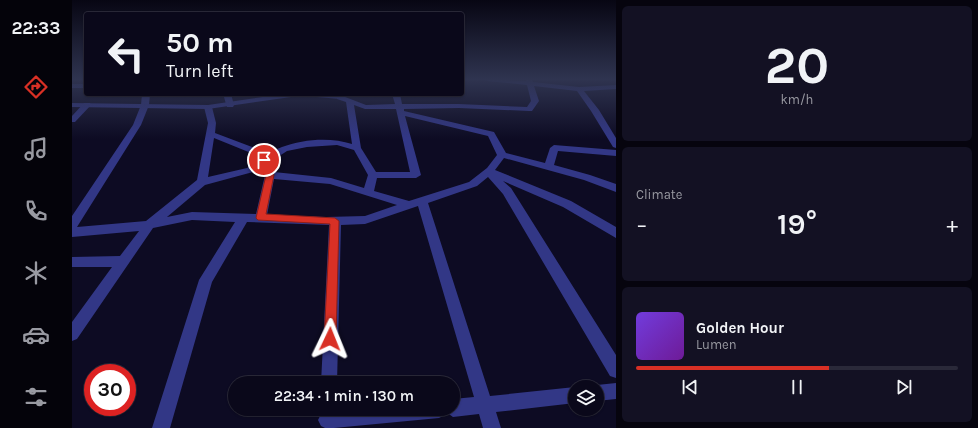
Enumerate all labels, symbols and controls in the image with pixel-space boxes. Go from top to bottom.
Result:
text: 22:33 [11,17,61,39]
text: 50 m [166,26,234,59]
icon: left [100,28,152,80]
text: 20 [765,35,829,96]
text: Turn left [166,60,234,82]
icon: directions [22,73,50,101]
text: km/h [781,92,813,107]
icon: music [22,135,50,163]
pin [247,143,281,177]
icon: arrive [253,149,275,171]
text: Climate [636,187,682,202]
icon: phone [22,197,50,225]
text: 19° [777,206,817,242]
text: − [636,212,648,238]
text: + [946,212,958,238]
icon: climate [22,259,50,287]
position arrow [309,318,351,360]
text: Golden Hour [696,319,784,337]
icon: car [22,321,50,349]
text: Lumen [696,337,737,352]
speed limit sign: 30 [84,364,136,416]
icon: previous [679,376,701,398]
icon: pause [786,376,808,398]
icon: next [893,376,915,398]
map controls [568,380,604,416]
button: layers [568,380,604,416]
icon: filters [22,383,50,411]
text: 22:34 · 1 min · 130 m [274,387,414,405]

